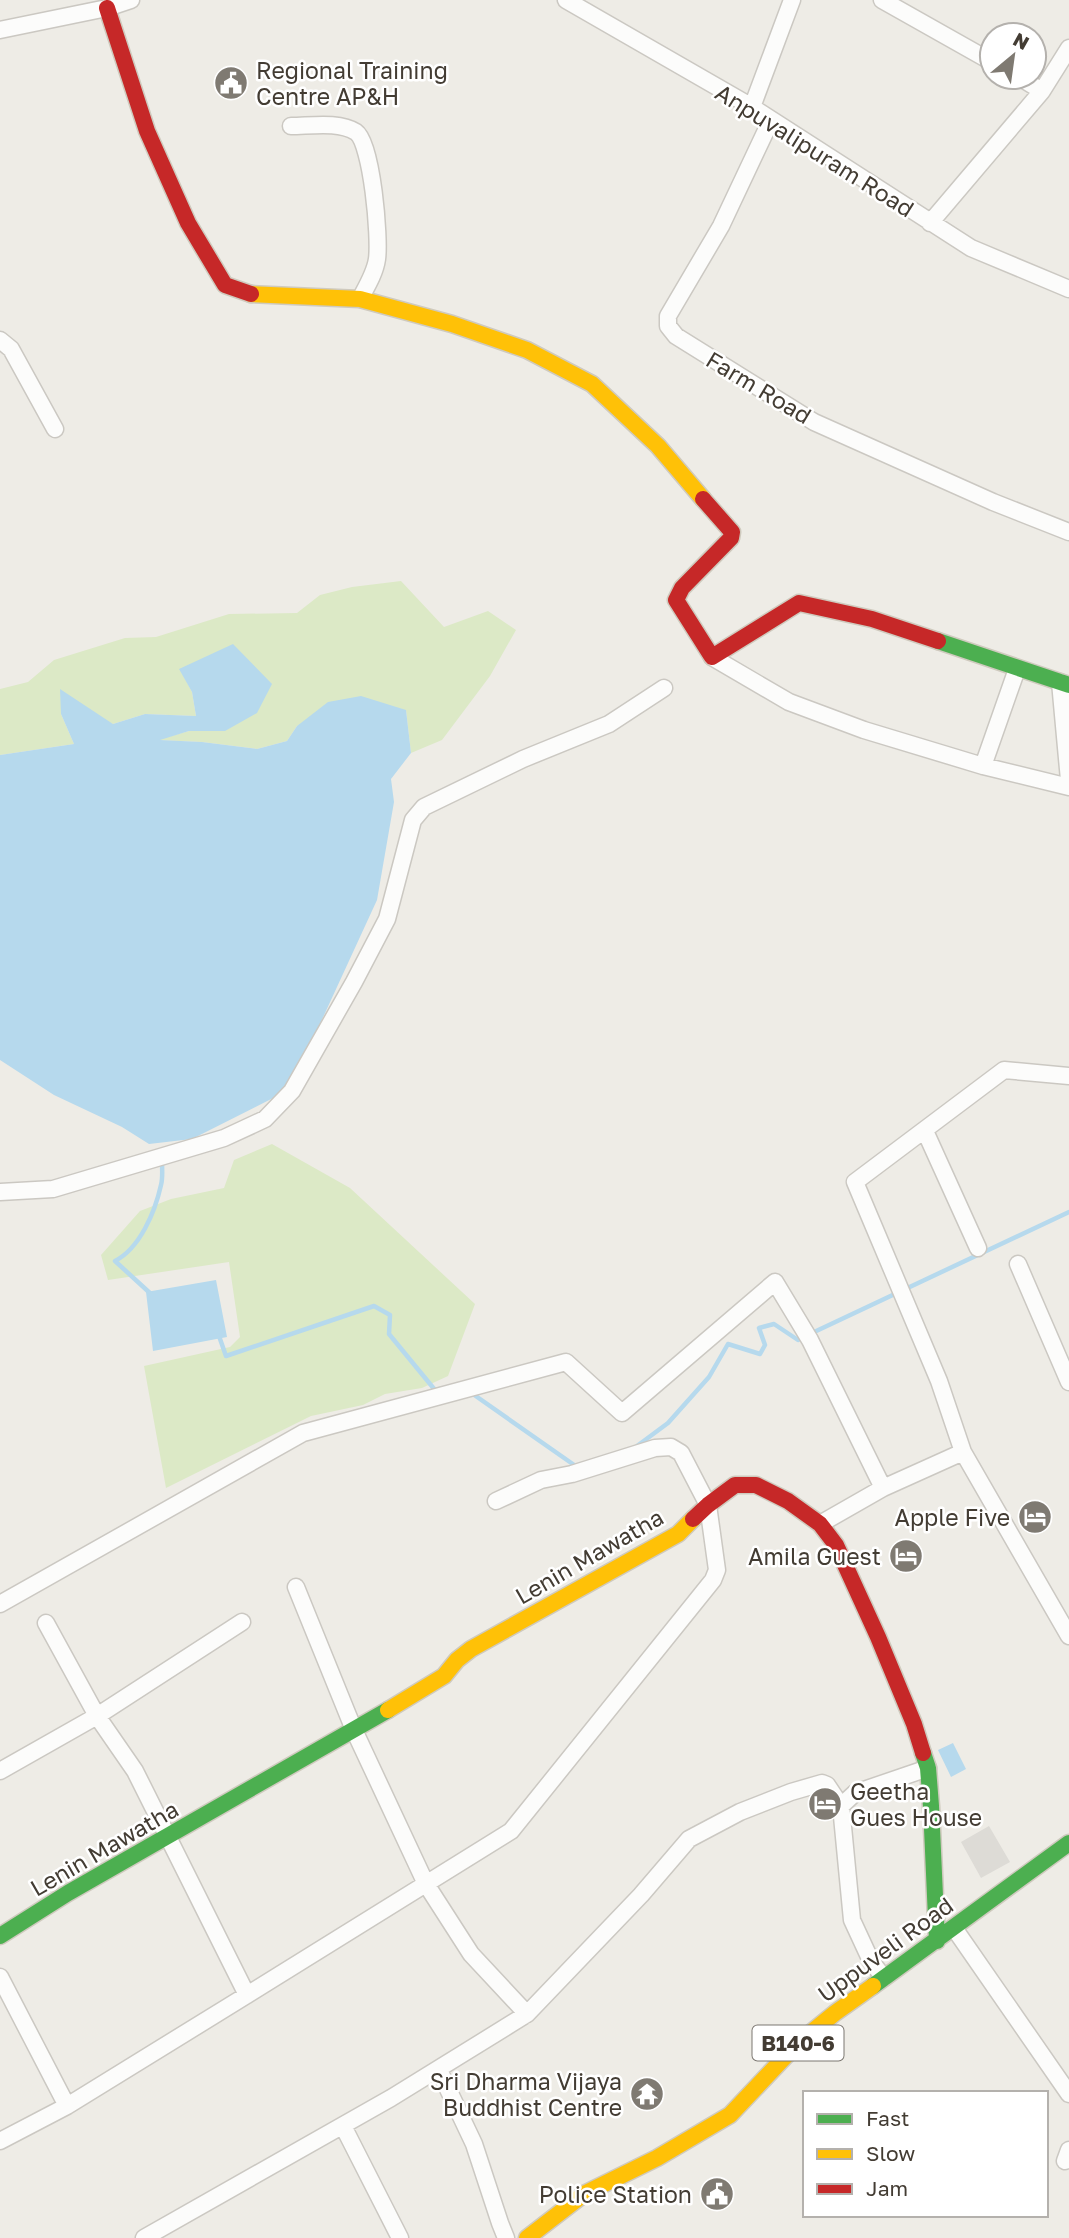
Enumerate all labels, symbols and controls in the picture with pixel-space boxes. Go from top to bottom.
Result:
north arrow [978,21,1048,91]
text: N [1010,27,1033,54]
place label: Regional Training Centre AP&H [256,56,448,110]
public building icon: Regional Training Centre AP&H [212,64,250,102]
street label: Anpuvalipuram Road [711,78,919,222]
street label: Farm Road [701,345,817,429]
hotel icon: Apple Five [1016,1498,1054,1536]
street label: Lenin Mawatha [510,1502,668,1610]
place label: Apple Five [894,1503,1010,1531]
hotel icon: Amila Guest [887,1537,925,1575]
place label: Amila Guest [748,1542,881,1570]
place label: Geetha Gues House [850,1777,982,1831]
hotel icon: Geetha Gues House [806,1785,844,1823]
street label: Lenin Mawatha [25,1794,183,1902]
street label: Uppuveli Road [812,1891,958,2007]
road number: B140-6 [752,2025,844,2060]
place label: Sri Dharma Vijaya Buddhist Centre [430,2067,622,2121]
temple icon: Sri Dharma Vijaya Buddhist Centre [628,2075,666,2113]
legend [803,2091,1048,2217]
text: Fast [866,2105,909,2131]
text: Slow [866,2140,915,2166]
public building icon: Police Station [698,2175,736,2213]
text: Jam [866,2175,908,2201]
place label: Police Station [539,2180,692,2208]

